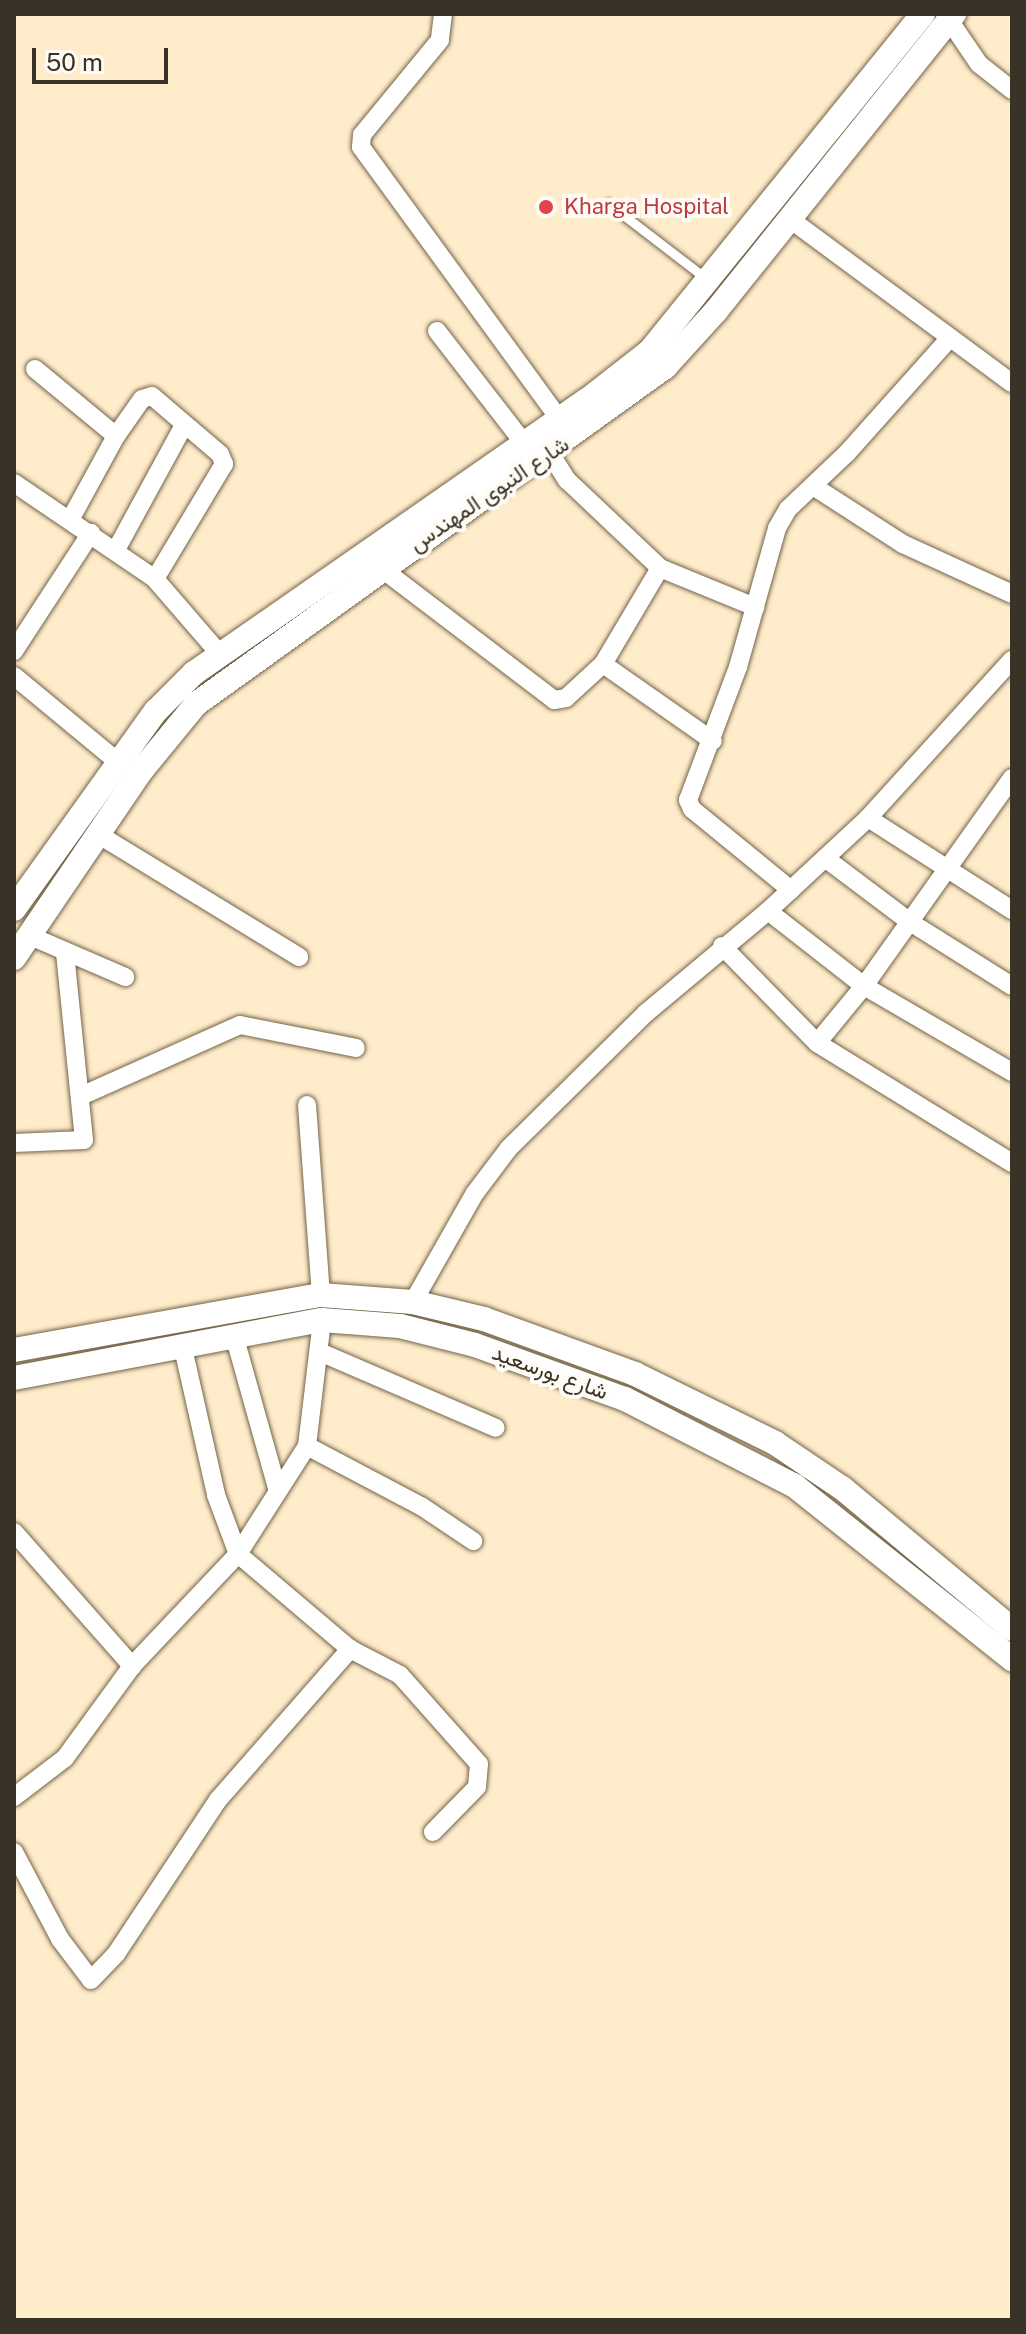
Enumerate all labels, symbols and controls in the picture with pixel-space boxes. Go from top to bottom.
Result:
scale bar [36,32,172,82]
text: 50 m [46,48,103,76]
place label: Kharga Hospital [564,194,729,220]
marker: Kharga Hospital [535,196,557,218]
street label: شارع النبوى المهندس [404,431,574,557]
street label: شارع بورسعيد [488,1339,612,1405]

